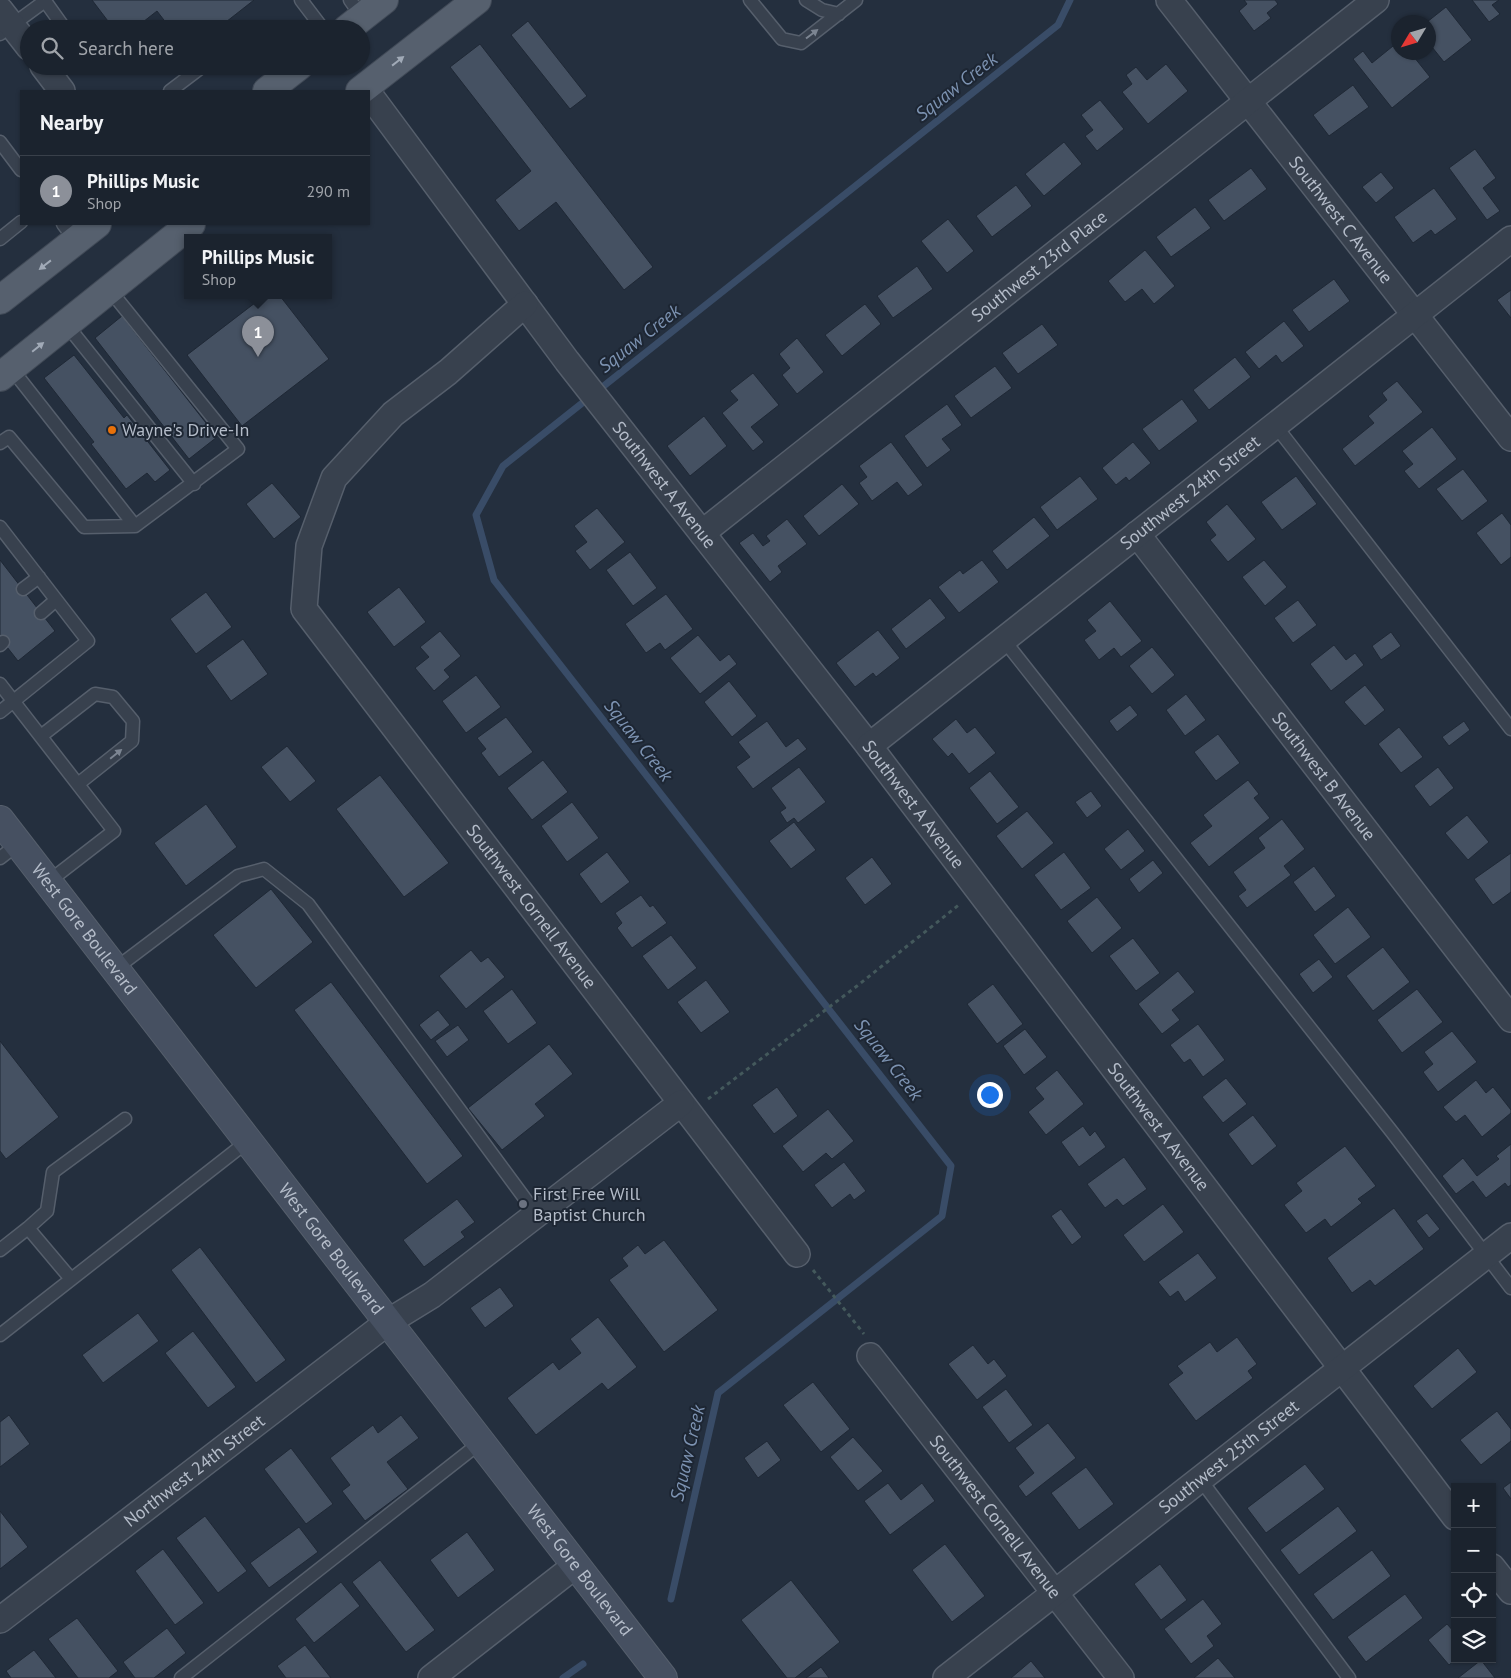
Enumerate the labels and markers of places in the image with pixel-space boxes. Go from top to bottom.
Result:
pin: 1 [242,316,274,357]
place label: Wayne's Drive-In [122,418,249,441]
marker: Wayne's Drive-In [106,424,118,436]
place label: First Free Will Baptist Church [533,1182,646,1226]
marker: First Free Will Baptist Church [517,1198,529,1210]

